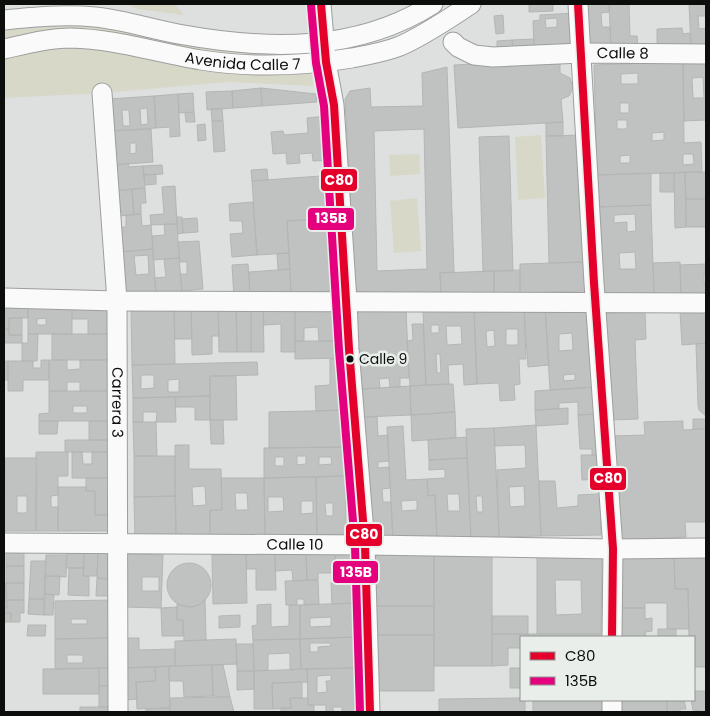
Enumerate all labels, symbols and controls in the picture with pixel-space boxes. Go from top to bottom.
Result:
street label: Calle 8 [597,42,649,64]
street label: Avenida Calle 7 [183,46,301,75]
line badge: C80 [320,168,358,192]
text: C80 [325,170,353,190]
line badge: 135B [307,207,355,231]
text: 135B [315,208,347,228]
place label: Calle 9 [359,349,407,369]
marker: Calle 9 [345,354,355,364]
street label: Carrera 3 [107,367,128,438]
line badge: C80 [589,467,627,491]
text: C80 [594,468,622,488]
line badge: C80 [345,523,383,547]
text: C80 [350,524,378,544]
street label: Calle 10 [267,533,323,555]
line badge: 135B [332,560,379,584]
text: 135B [340,562,372,582]
legend [520,636,695,701]
text: C80 [565,645,595,666]
text: 135B [565,670,597,691]

